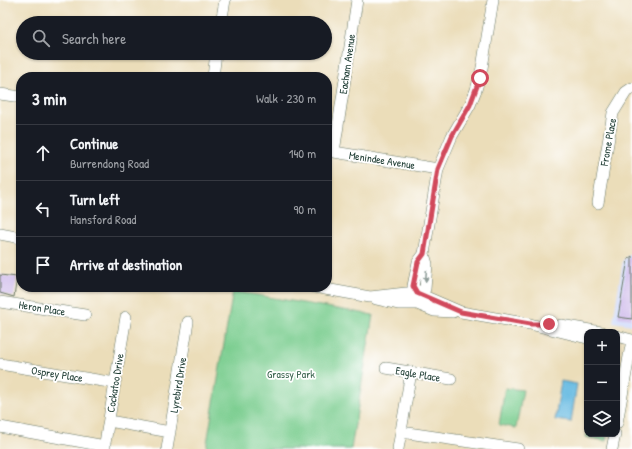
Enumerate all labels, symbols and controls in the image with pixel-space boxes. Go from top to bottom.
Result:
search box [16,16,332,60]
icon: search [30,27,52,49]
text: Search here [62,28,126,49]
street label: Eacham Avenue [336,33,358,95]
route start [471,69,489,87]
text: 3 min [32,87,67,110]
text: Walk · 230 m [256,89,316,107]
street label: Frome Place [597,116,619,168]
text: Continue [70,133,118,154]
icon: ahead [32,142,54,164]
text: 140 m [289,144,316,162]
street label: Menindee Avenue [348,148,417,172]
text: Burrendong Road [70,154,149,172]
text: Turn left [70,189,120,210]
icon: left [32,198,54,220]
text: 90 m [294,200,316,218]
text: Hansford Road [70,210,136,228]
icon: arrive [32,254,54,276]
text: Arrive at destination [70,254,182,275]
one-way arrow [423,270,430,282]
street label: Heron Place [18,297,67,319]
route end [540,315,558,333]
map controls [584,329,620,437]
button: + [584,329,620,365]
street label: Cockatoo Drive [103,352,127,413]
street label: Lyrebird Drive [167,356,189,414]
street label: Osprey Place [30,363,84,385]
street label: Eagle Place [395,363,442,385]
button: − [584,365,620,401]
park label: Grassy Park [267,367,315,381]
button: layers [584,401,620,437]

